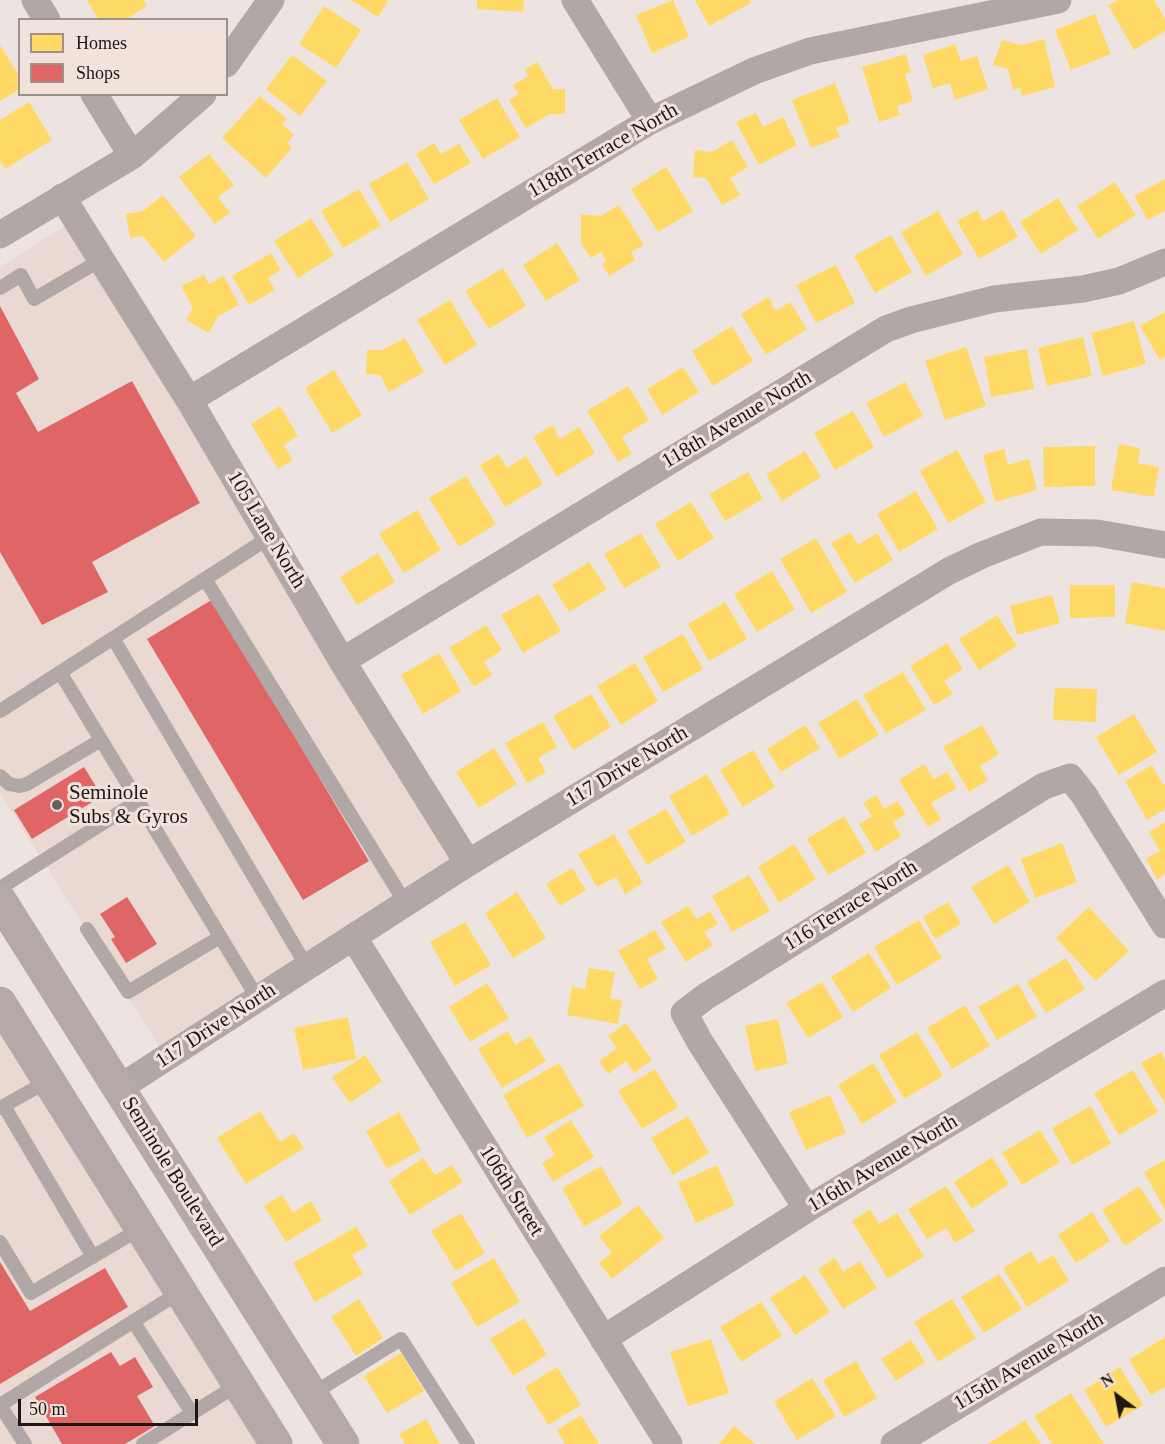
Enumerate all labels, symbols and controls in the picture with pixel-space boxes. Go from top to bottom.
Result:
legend [18,18,228,96]
text: Homes [76,33,127,53]
text: Shops [76,63,120,83]
street label: 118th Terrace North [523,98,683,204]
street label: 118th Avenue North [658,365,816,475]
street label: 105 Lane North [221,467,311,593]
street label: 117 Drive North [561,721,693,813]
place label: Seminole Subs & Gyros [69,780,188,830]
marker: Seminole Subs & Gyros [50,798,64,812]
street label: 116 Terrace North [780,855,922,957]
street label: 117 Drive North [151,978,281,1074]
street label: Seminole Boulevard [116,1092,228,1252]
street label: 116th Avenue North [804,1109,962,1219]
street label: 106th Street [473,1141,549,1241]
street label: 115th Avenue North [950,1307,1108,1417]
north arrow [1087,1366,1147,1426]
scale bar [21,1387,201,1425]
text: 50 m [29,1399,66,1419]

